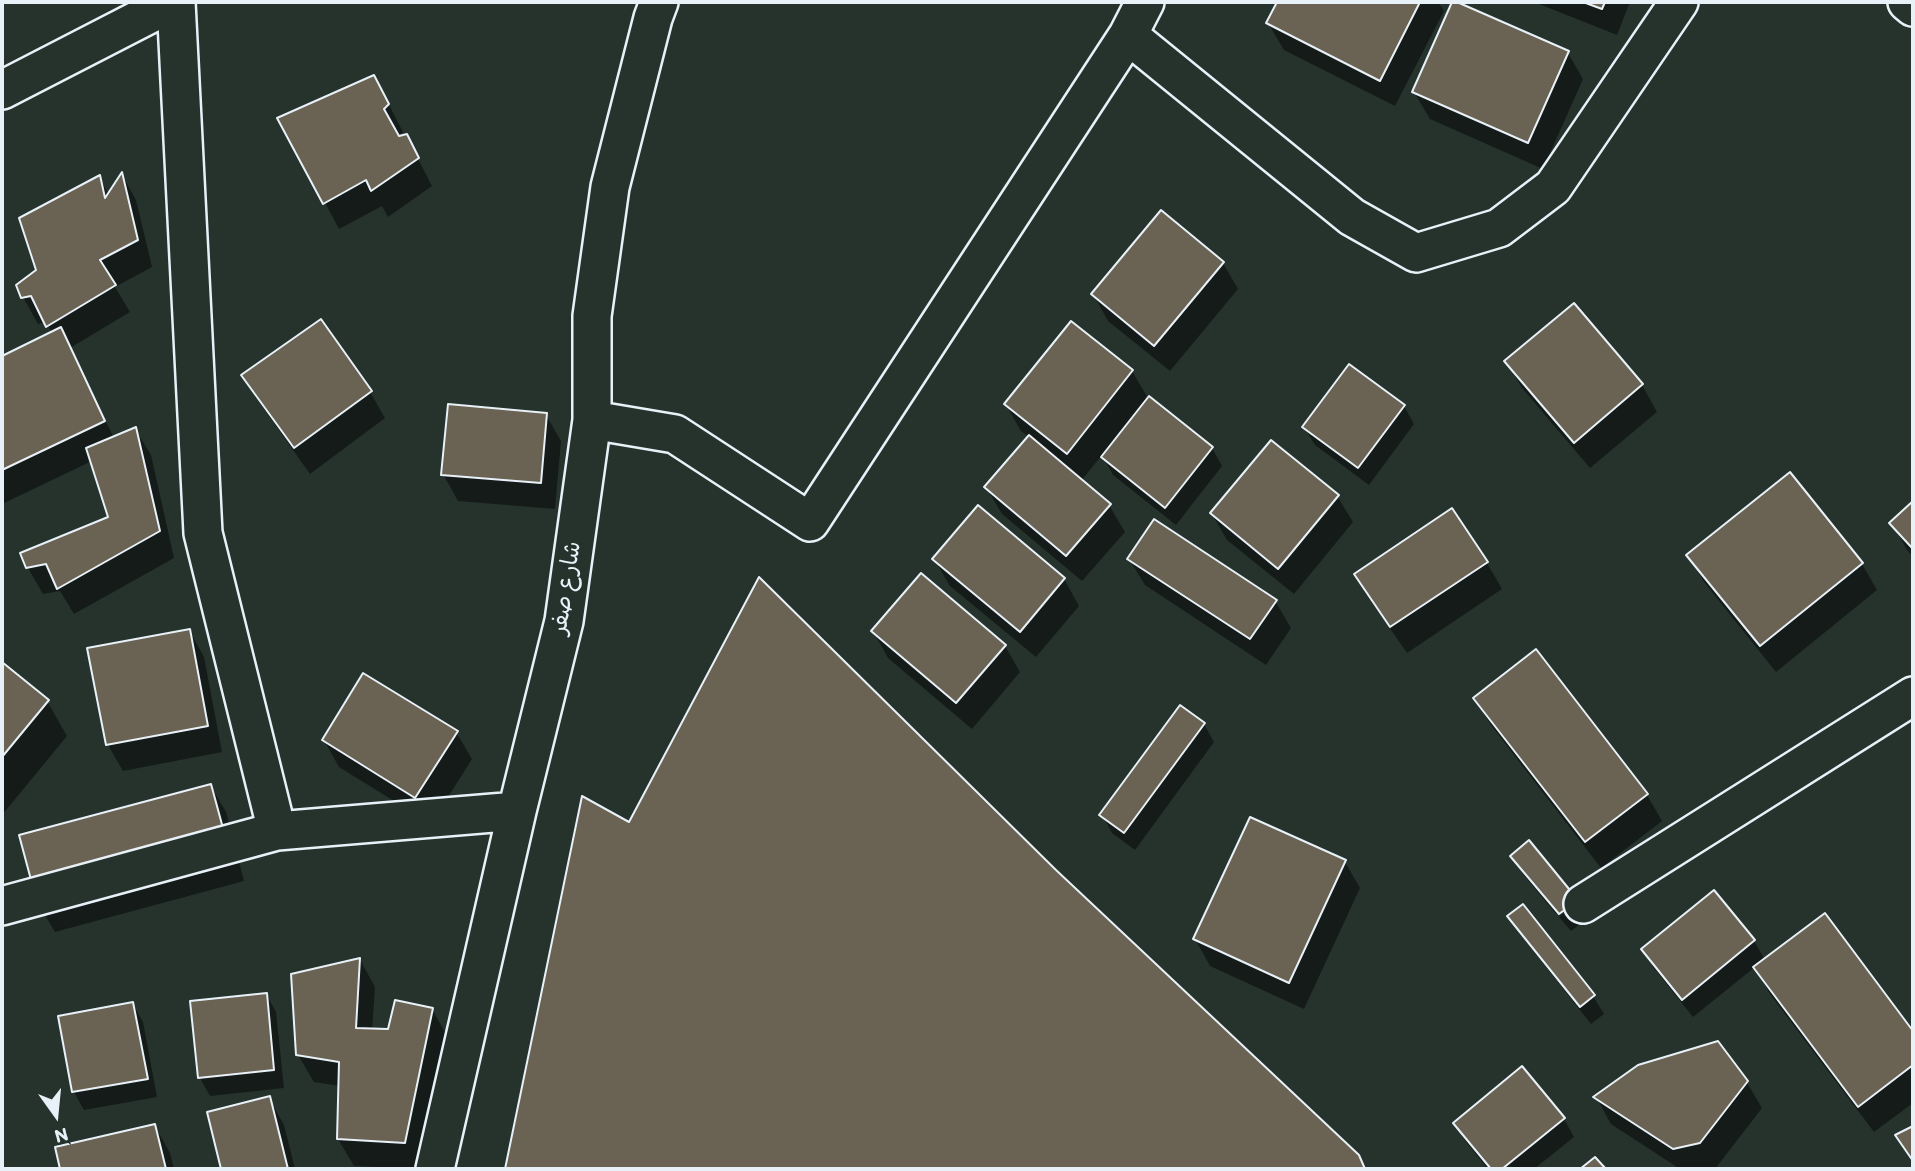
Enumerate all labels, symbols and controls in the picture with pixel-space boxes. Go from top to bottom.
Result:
street label: شارع صفر [546,539,588,637]
north arrow [21,1080,91,1150]
text: N [52,1123,71,1149]

